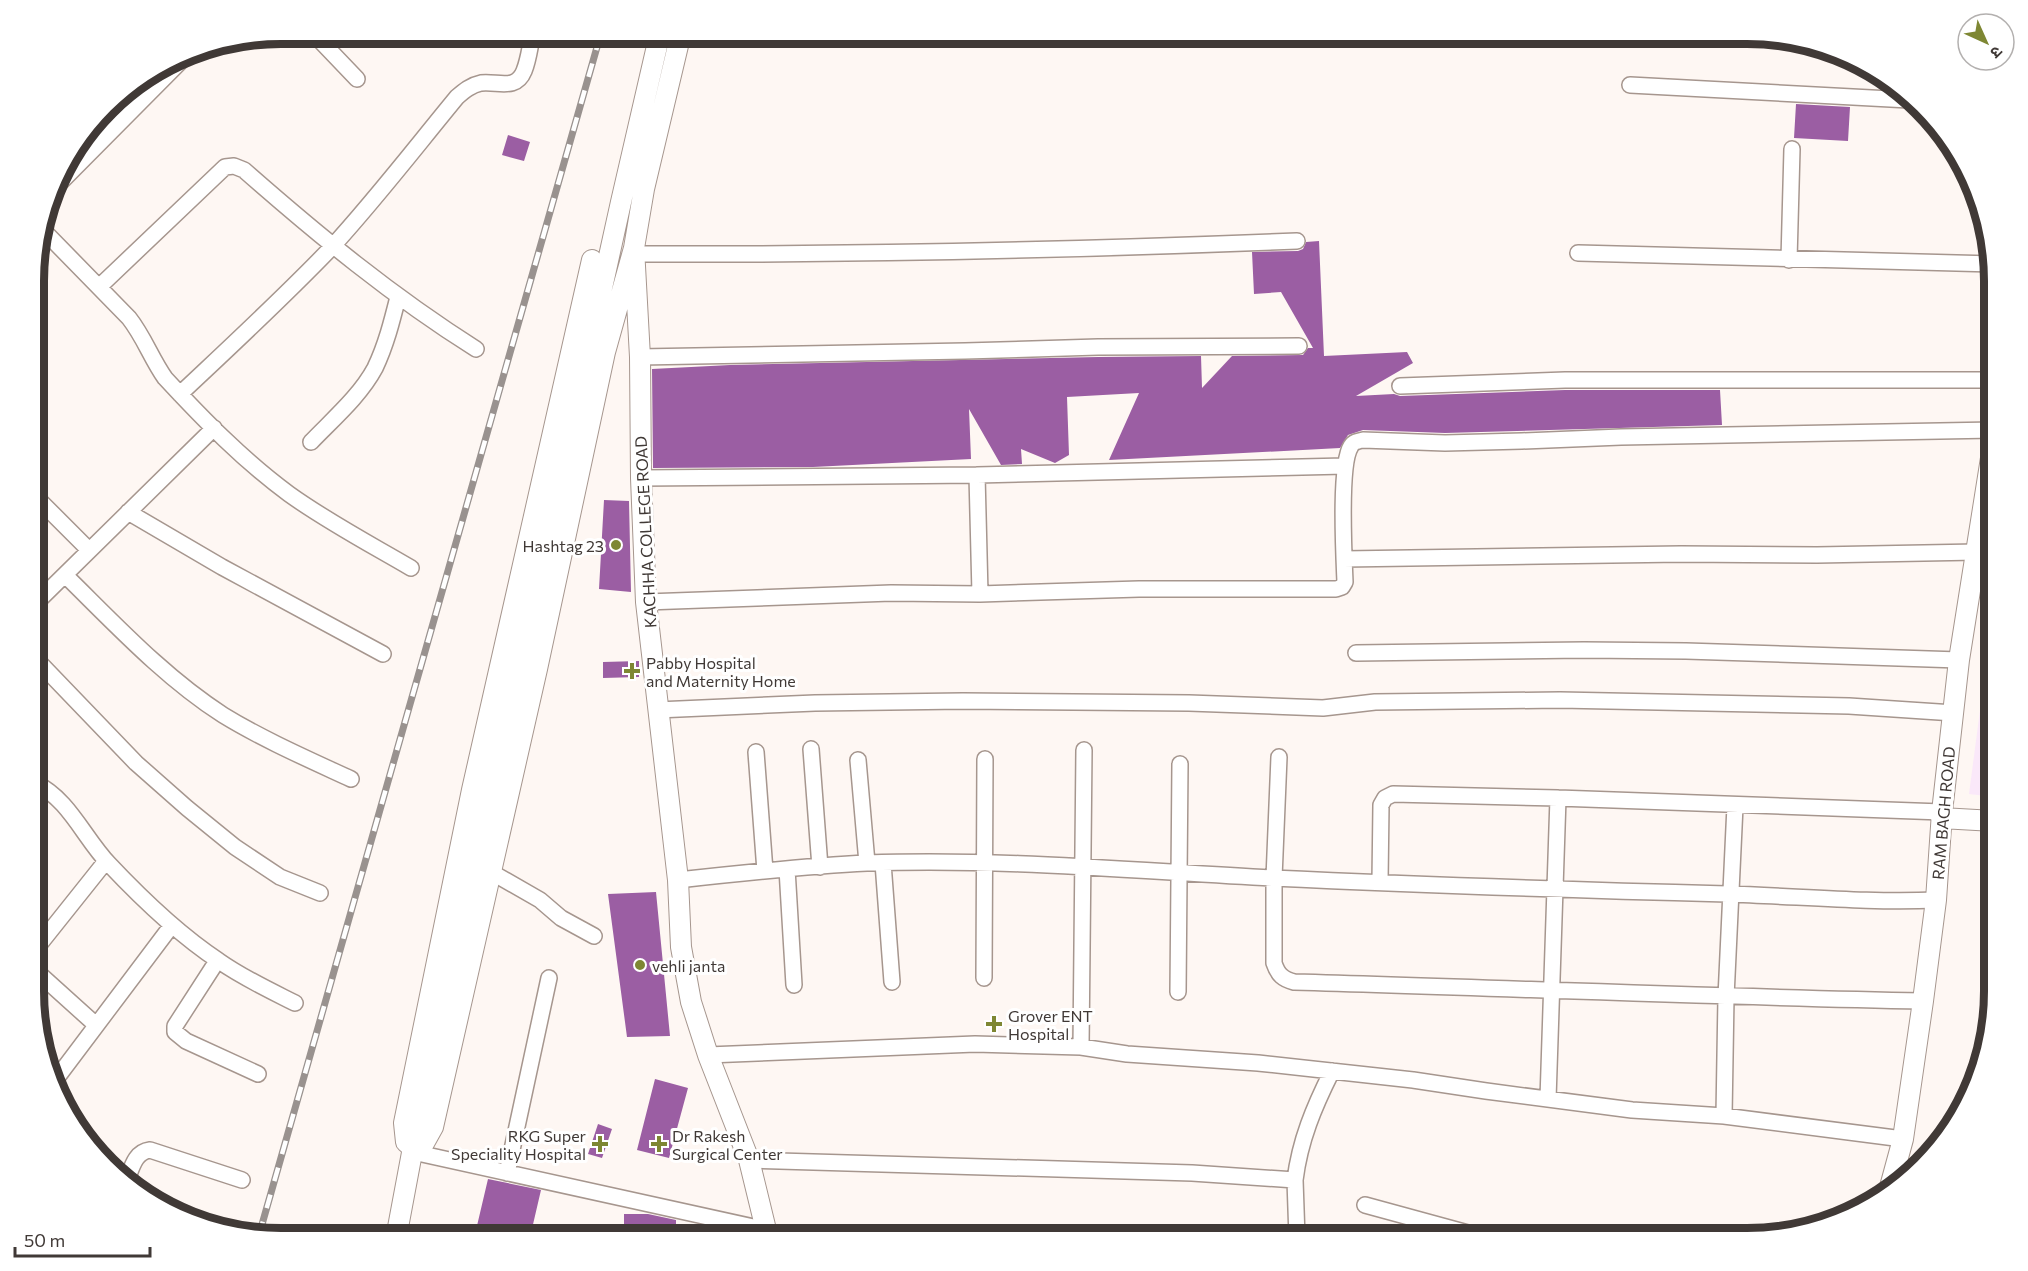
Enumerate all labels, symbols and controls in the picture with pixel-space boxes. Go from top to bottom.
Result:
north arrow [1956,12,2016,72]
text: उ [1986,43,2007,63]
street label: KACHHA COLLEGE ROAD [630,435,660,629]
place label: Hashtag 23 [523,536,604,555]
marker: Hashtag 23 [609,538,623,552]
place label: Pabby Hospital and Maternity Home [646,653,796,690]
marker: Pabby Hospital and Maternity Home [623,662,641,680]
street label: RAM BAGH ROAD [1928,746,1958,880]
place label: vehli janta [652,956,725,975]
marker: vehli janta [633,958,647,972]
place label: Grover ENT Hospital [1008,1006,1093,1043]
marker: Grover ENT Hospital [985,1015,1003,1033]
place label: RKG Super Speciality Hospital [451,1126,587,1163]
place label: Dr Rakesh Surgical Center [672,1126,783,1163]
marker: RKG Super Speciality Hospital [591,1135,609,1153]
marker: Dr Rakesh Surgical Center [650,1135,668,1153]
scale bar [15,1220,150,1258]
text: 50 m [24,1229,65,1251]

